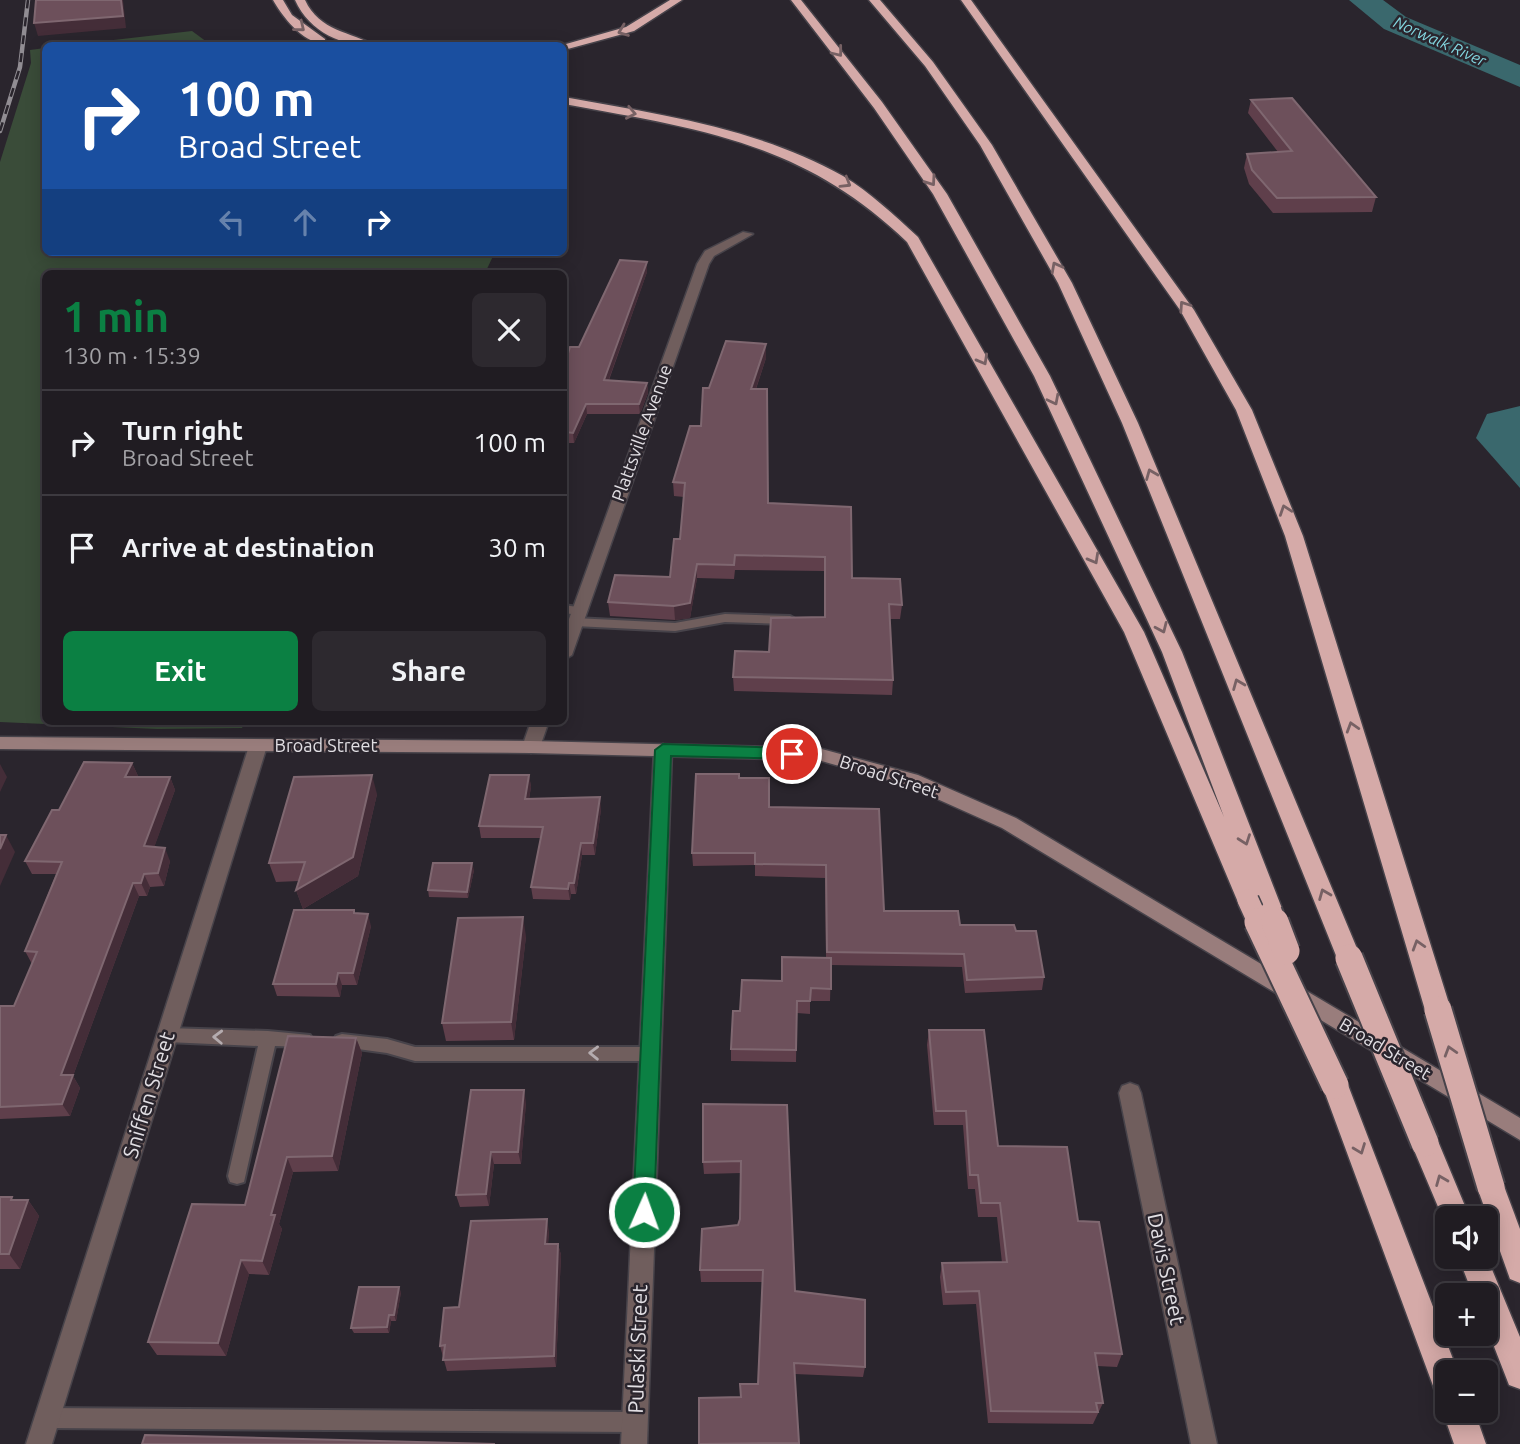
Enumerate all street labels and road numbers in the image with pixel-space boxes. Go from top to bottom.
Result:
street label: Plattsville Avenue [607,362,675,504]
street label: Broad Street [275,735,377,755]
street label: Broad Street [837,751,941,801]
street label: Broad Street [1336,1013,1435,1083]
street label: Sniffen Street [117,1029,179,1161]
street label: Davis Street [1143,1211,1191,1327]
street label: Pulaski Street [623,1284,651,1414]

